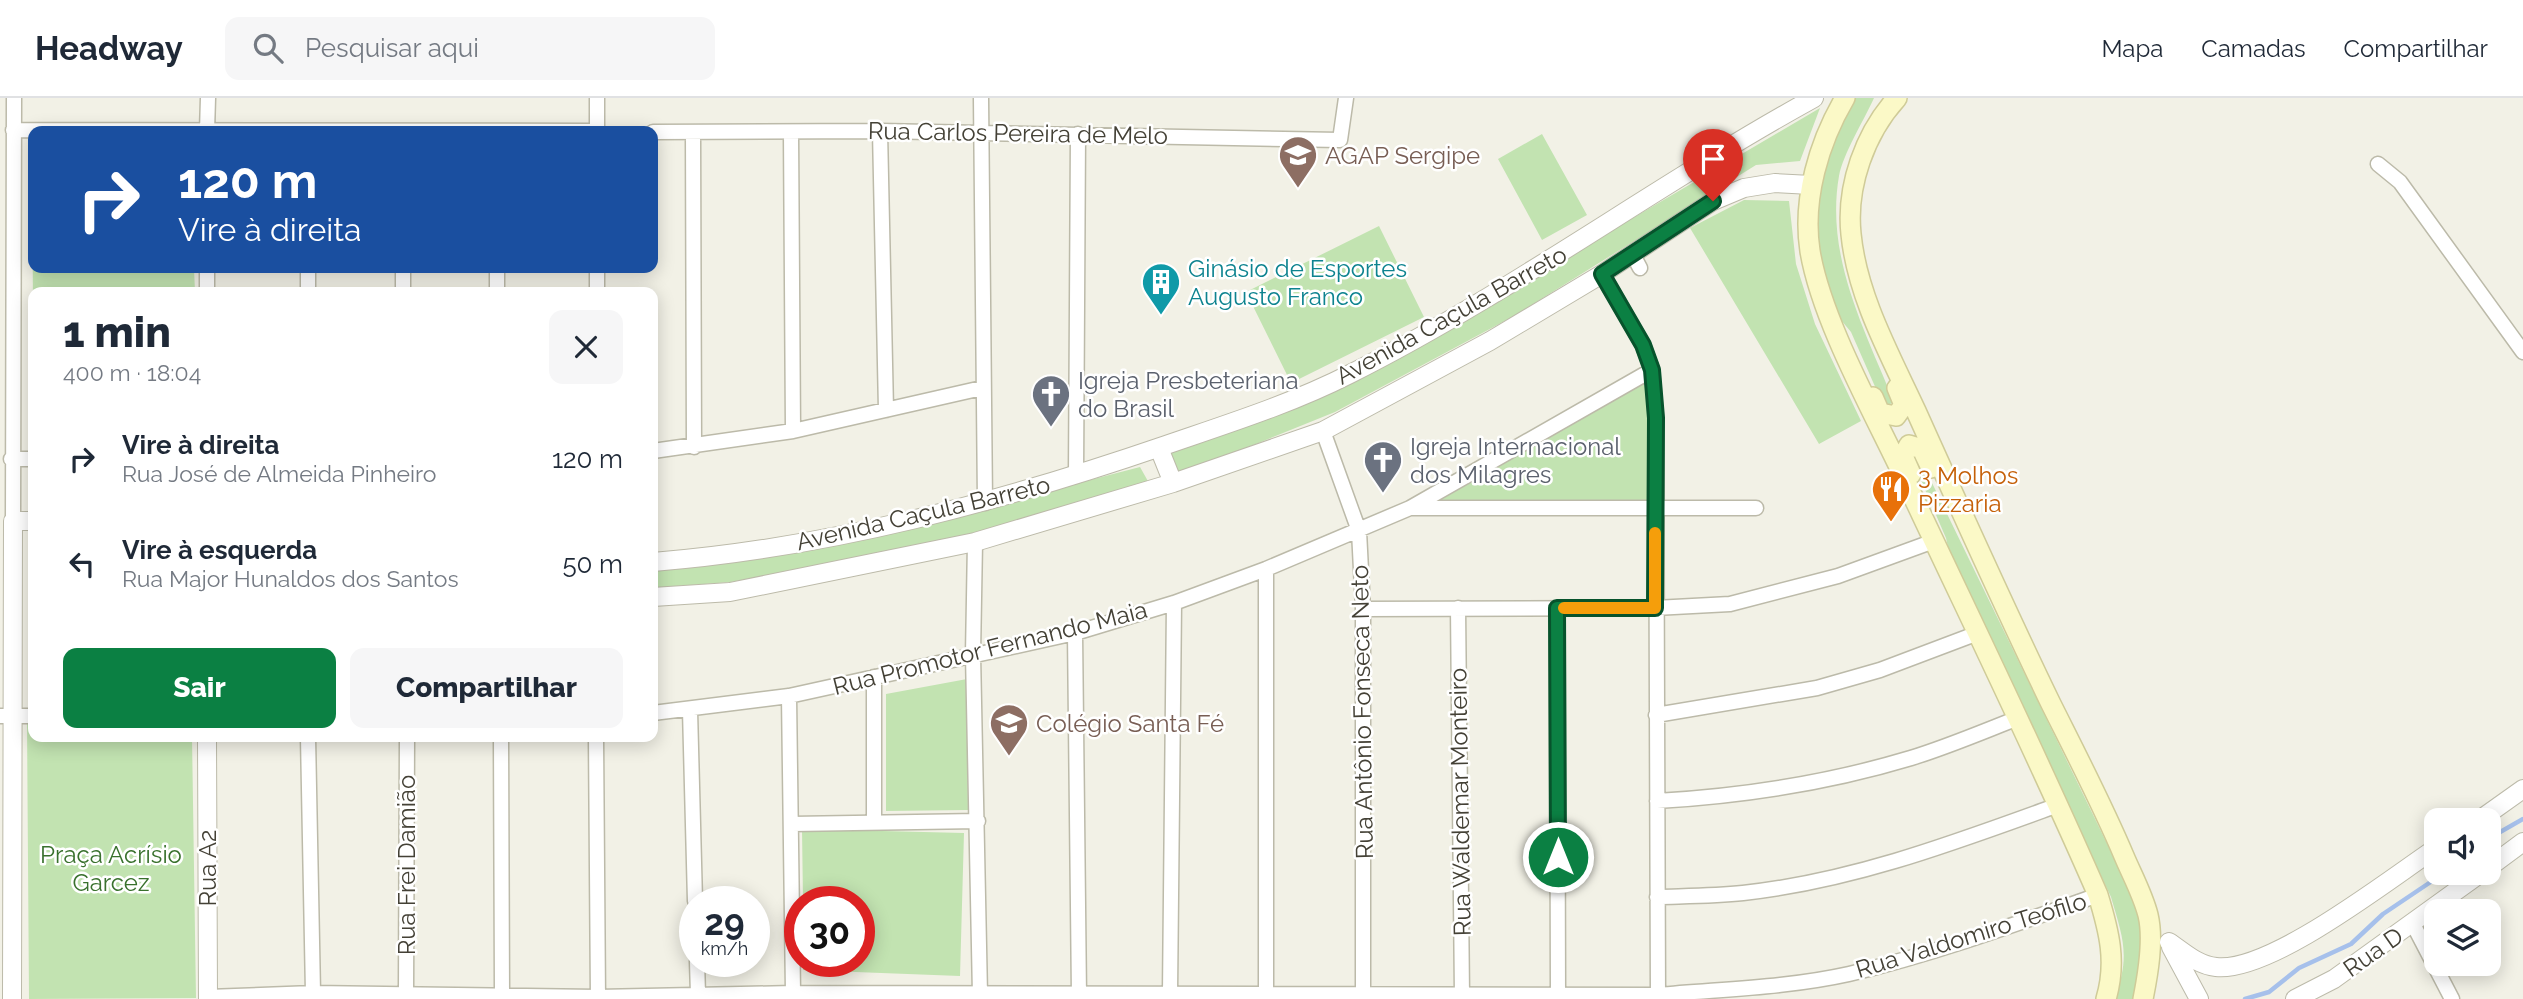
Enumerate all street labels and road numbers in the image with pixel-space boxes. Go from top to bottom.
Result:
street label: Rua Carlos Pereira de Melo [868,116,1168,150]
street label: Avenida Caçula Barreto [1330,239,1572,391]
street label: Avenida Caçula Barreto [793,470,1053,556]
street label: Rua Antônio Fonseca Neto [1345,565,1379,859]
street label: Rua Promotor Fernando Maia [830,595,1150,701]
street label: Rua Waldemar Monteiro [1443,668,1477,936]
street label: Rua Frei Damião [392,775,421,955]
street label: Rua A2 [193,830,222,906]
street label: Rua Valdomiro Teófilo [1852,886,2090,984]
street label: Rua D [2338,921,2408,983]

